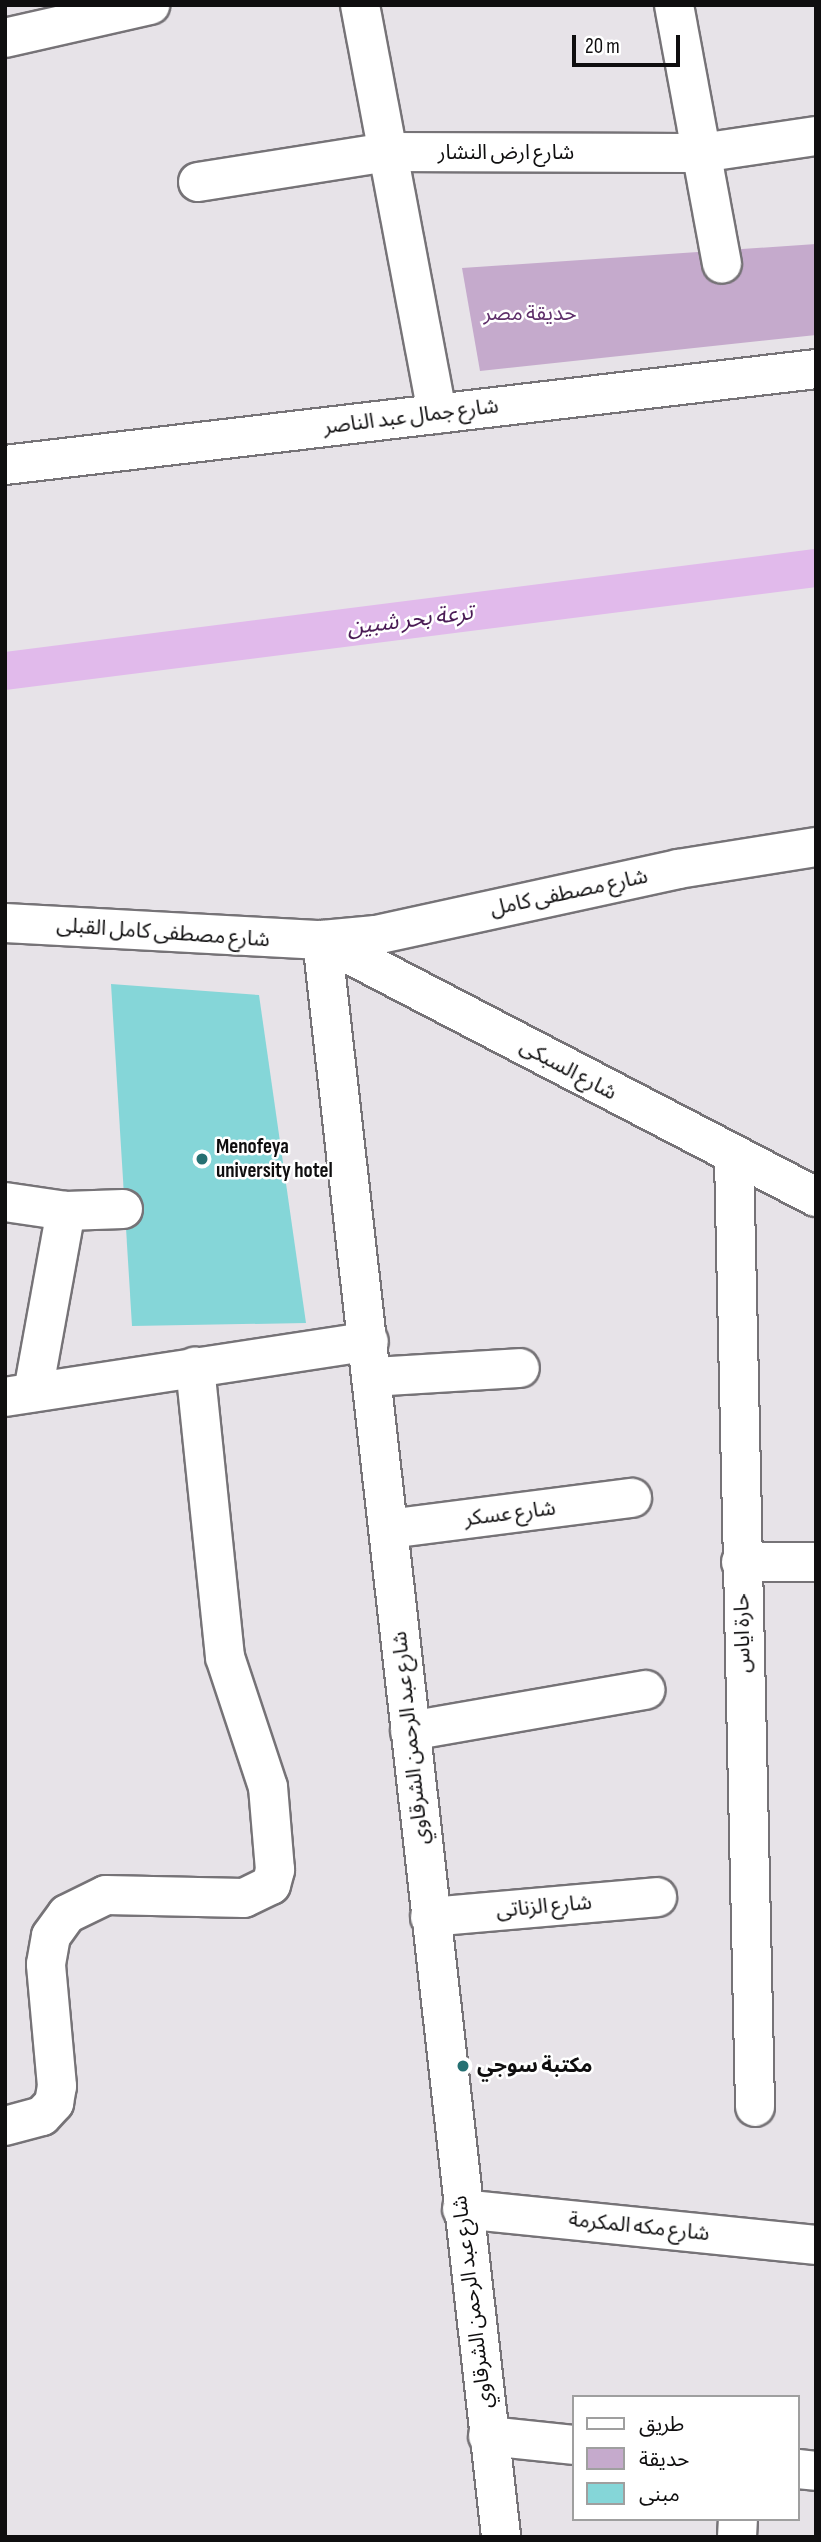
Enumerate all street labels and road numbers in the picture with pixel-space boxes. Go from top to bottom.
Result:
street label: شارع ارض النشار [438,140,574,166]
street label: شارع جمال عبد الناصر [322,394,500,440]
street label: شارع مصطفى كامل [488,864,650,922]
street label: شارع مصطفى كامل القبلى [56,913,270,953]
street label: شارع السبكى [515,1034,621,1106]
street label: شارع عسكر [463,1496,557,1532]
street label: حارة اياس [730,1593,756,1673]
street label: شارع عبد الرحمن الشرقاوي [387,1630,435,1846]
street label: شارع الزناتى [495,1890,593,1924]
street label: شارع عبد الرحمن الشرقاوي [447,2194,499,2410]
street label: شارع مكه المكرمة [567,2207,711,2247]

